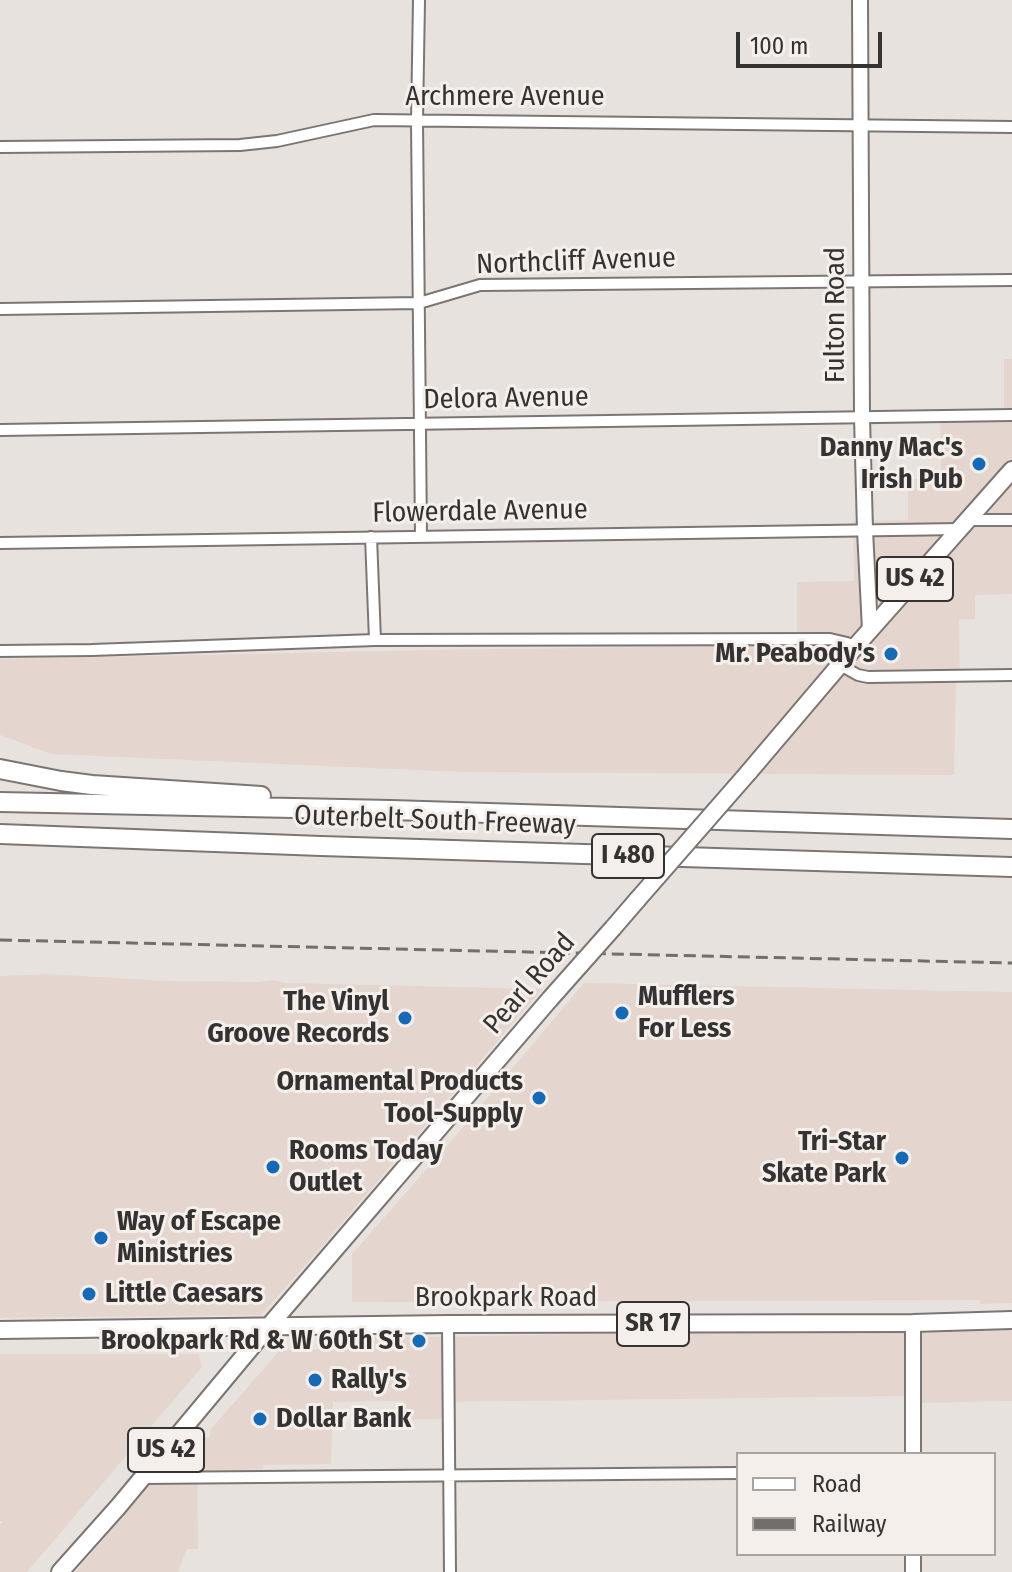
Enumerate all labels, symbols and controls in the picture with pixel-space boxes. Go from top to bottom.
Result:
scale bar [740,16,886,66]
text: 100 m [750,32,808,60]
street label: Archmere Avenue [405,80,605,114]
street label: Northcliff Avenue [476,242,676,282]
street label: Fulton Road [819,247,853,383]
street label: Delora Avenue [423,381,589,417]
place label: Danny Mac's Irish Pub [820,431,963,497]
marker: Danny Mac's Irish Pub [970,455,988,473]
street label: Flowerdale Avenue [372,493,588,531]
road number: US 42 [877,557,953,601]
place label: Mr. Peabody's [715,637,875,671]
marker: Mr. Peabody's [882,645,900,663]
street label: Outerbelt South Freeway [294,799,576,843]
road number: I 480 [592,834,664,878]
street label: Pearl Road [477,927,583,1041]
place label: Mufflers For Less [638,980,734,1046]
place label: The Vinyl Groove Records [207,985,389,1051]
marker: Mufflers For Less [613,1004,631,1022]
marker: The Vinyl Groove Records [396,1009,414,1027]
place label: Ornamental Products Tool-Supply [276,1065,523,1131]
marker: Ornamental Products Tool-Supply [530,1089,548,1107]
place label: Tri-Star Skate Park [762,1125,886,1191]
place label: Rooms Today Outlet [289,1134,443,1200]
marker: Tri-Star Skate Park [893,1149,911,1167]
marker: Rooms Today Outlet [264,1158,282,1176]
place label: Way of Escape Ministries [117,1205,281,1271]
marker: Way of Escape Ministries [92,1229,110,1247]
place label: Little Caesars [105,1277,263,1311]
street label: Brookpark Road [415,1281,597,1315]
marker: Little Caesars [80,1285,98,1303]
road number: SR 17 [617,1302,689,1346]
place label: Brookpark Rd & W 60th St [101,1324,403,1358]
marker: Brookpark Rd & W 60th St [410,1332,428,1350]
place label: Rally's [331,1363,407,1397]
marker: Rally's [306,1371,324,1389]
place label: Dollar Bank [276,1402,411,1436]
marker: Dollar Bank [251,1410,269,1428]
road number: US 42 [128,1428,204,1472]
legend [736,1452,996,1556]
text: Road [812,1470,862,1498]
text: Railway [812,1510,887,1538]

